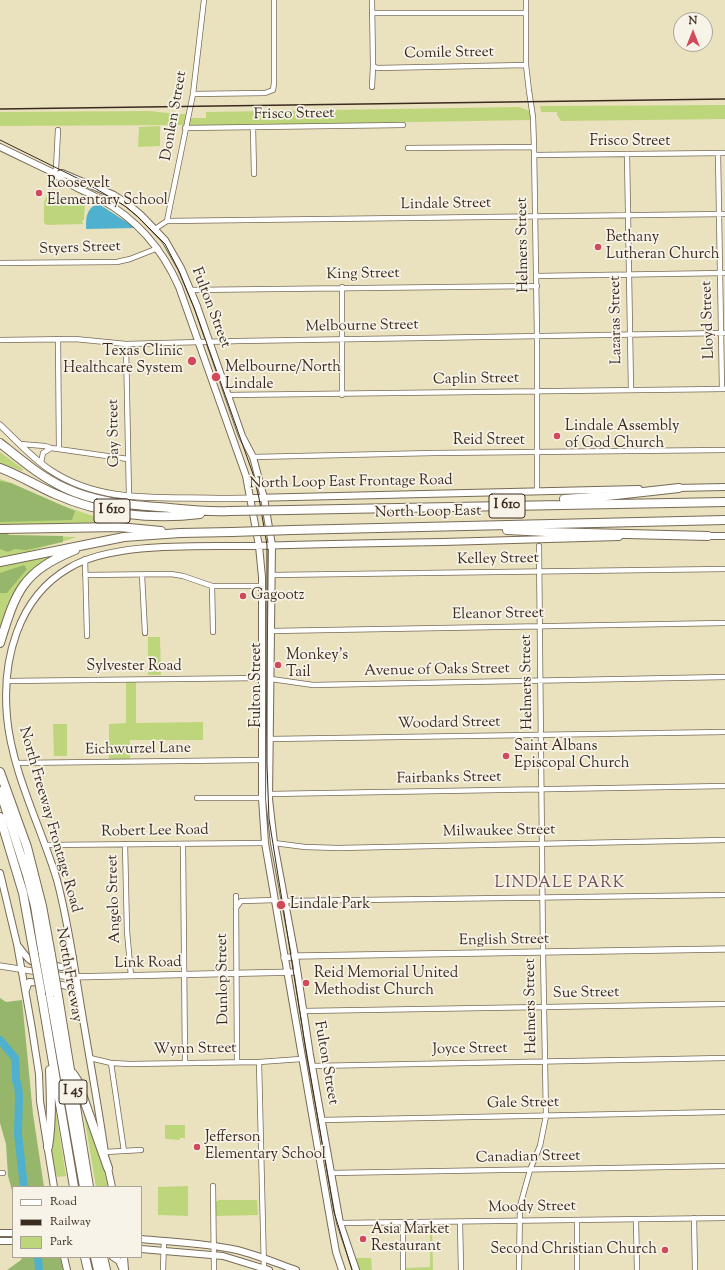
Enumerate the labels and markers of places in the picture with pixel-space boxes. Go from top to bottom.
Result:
place label: Roosevelt Elementary School [47,175,168,210]
marker: Roosevelt Elementary School [34,188,44,198]
place label: Bethany Lutheran Church [606,229,720,264]
marker: Bethany Lutheran Church [593,242,603,252]
place label: Texas Clinic Healthcare System [63,343,183,378]
marker: Texas Clinic Healthcare System [186,355,198,367]
place label: Melbourne/North Lindale [225,359,341,394]
marker: Melbourne/North Lindale [210,371,222,383]
place label: Lindale Assembly of God Church [565,418,679,453]
marker: Lindale Assembly of God Church [552,431,562,441]
place label: Gagootz [251,587,304,605]
marker: Gagootz [238,591,248,601]
place label: Monkey's Tail [286,647,348,682]
marker: Monkey's Tail [273,660,283,670]
place label: Saint Albans Episcopal Church [514,738,630,773]
marker: Saint Albans Episcopal Church [501,751,511,761]
place label: Lindale Park [290,896,370,914]
marker: Lindale Park [275,899,287,911]
place label: Reid Memorial United Methodist Church [314,965,458,1000]
marker: Reid Memorial United Methodist Church [301,978,311,988]
place label: Jefferson Elementary School [205,1129,326,1164]
marker: Jefferson Elementary School [192,1142,202,1152]
place label: Asia Market Restaurant [371,1221,449,1256]
marker: Asia Market Restaurant [358,1234,368,1244]
place label: Second Christian Church [490,1241,657,1259]
marker: Second Christian Church [660,1245,670,1255]

